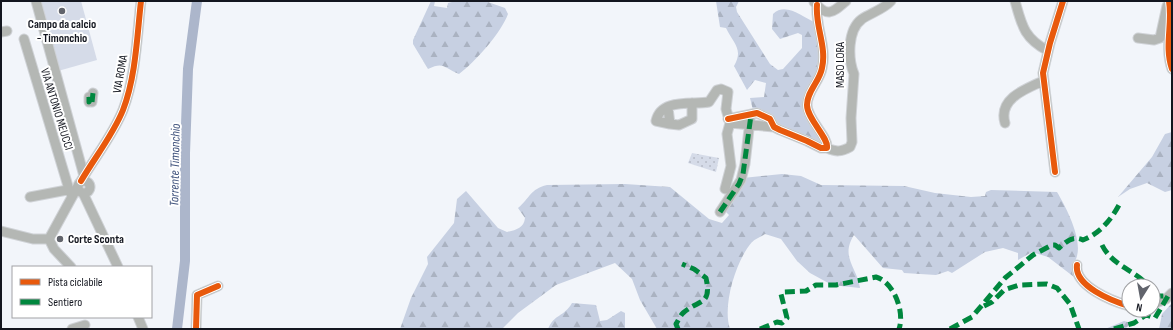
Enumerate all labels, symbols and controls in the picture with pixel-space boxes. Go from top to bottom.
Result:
marker: Campo da calcio - Timonchio [57,6,67,16]
place label: Campo da calcio - Timonchio [28,17,96,46]
street label: MASO LORA [833,41,848,88]
street label: VIA ROMA [110,53,131,94]
street label: VIA ANTONIO MEUCCI [37,66,76,152]
water label: Torrente Timonchio [166,123,184,207]
place label: Corte Sconta [68,232,124,247]
marker: Corte Sconta [55,234,65,244]
legend [12,266,152,318]
text: Pista ciclabile [48,275,103,290]
north arrow [1121,278,1161,318]
text: Sentiero [48,295,82,310]
text: N [1135,300,1143,314]

